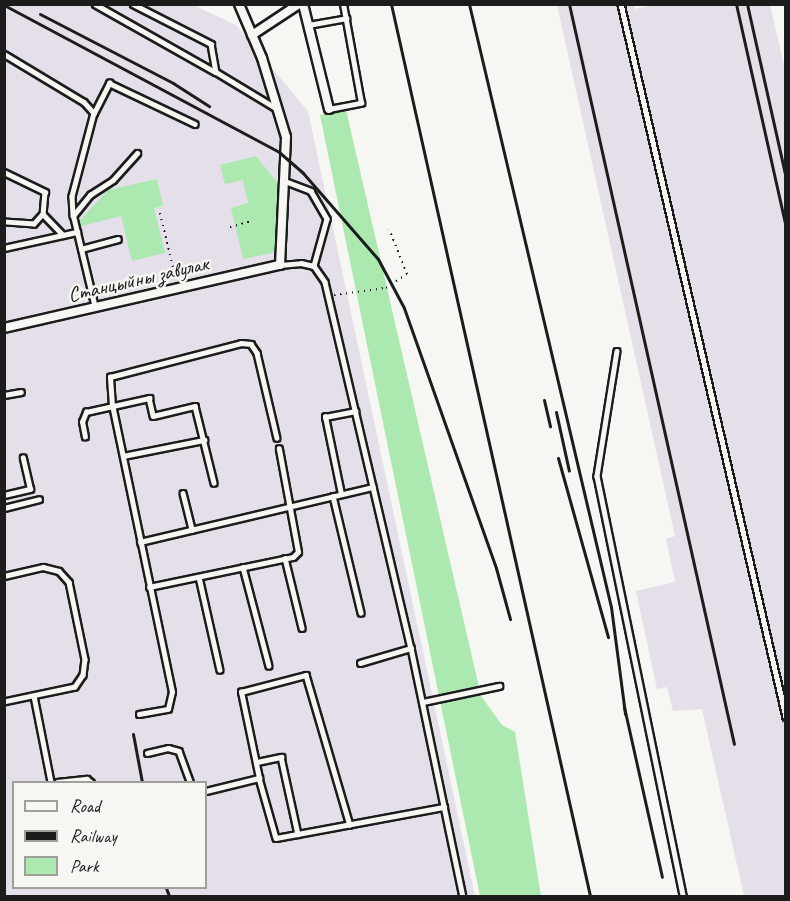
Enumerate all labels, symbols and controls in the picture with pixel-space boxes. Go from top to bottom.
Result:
street label: Станцыйны завулак [65,251,211,307]
legend [12,781,207,889]
text: Road [70,795,100,817]
text: Railway [70,825,117,847]
text: Park [70,855,99,877]

